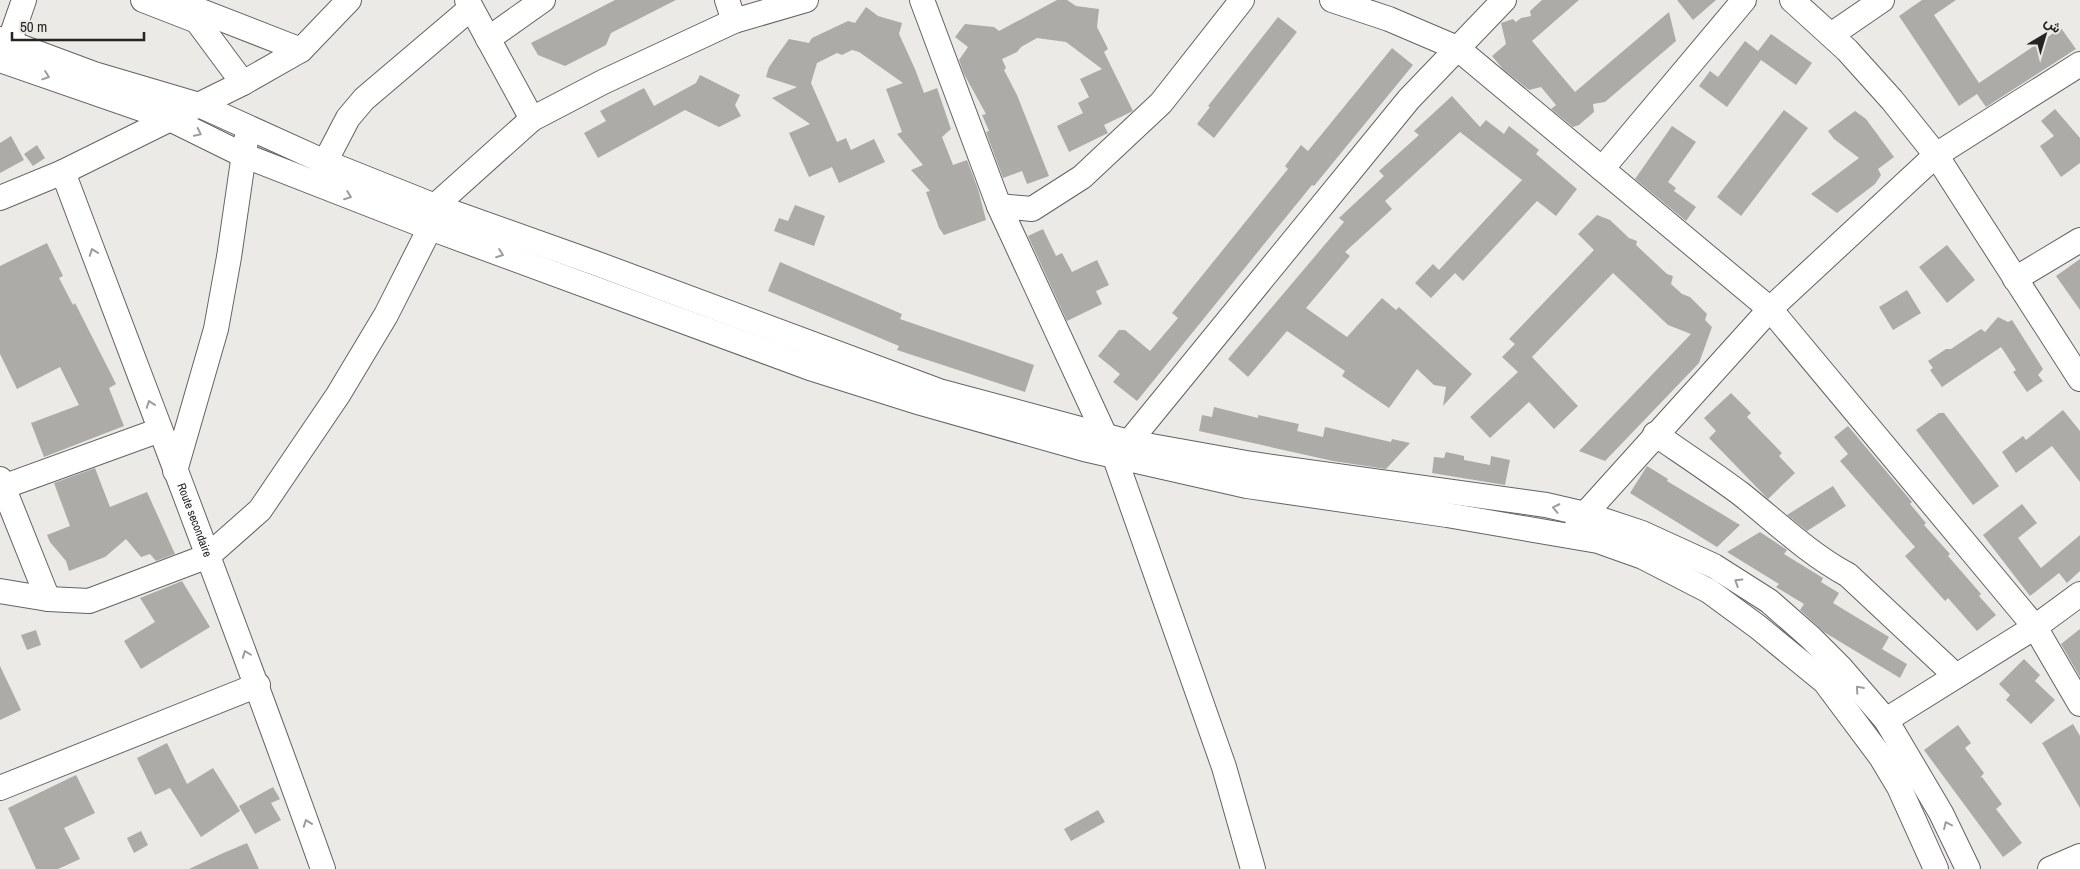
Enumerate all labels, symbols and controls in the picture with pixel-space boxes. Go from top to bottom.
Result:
scale bar [12,10,145,42]
north arrow [2020,10,2070,60]
text: ش [2041,12,2065,37]
text: 50 m [20,16,47,37]
one-way arrow [41,70,50,80]
one-way arrow [193,127,202,137]
one-way arrow [343,190,352,200]
one-way arrow [89,248,99,257]
one-way arrow [495,248,503,258]
one-way arrow [146,400,156,409]
street label: Route secondaire [173,481,216,559]
one-way arrow [1552,503,1561,513]
one-way arrow [1735,578,1744,588]
one-way arrow [242,650,252,659]
one-way arrow [1856,685,1865,694]
one-way arrow [303,819,313,828]
one-way arrow [1942,821,1953,830]

